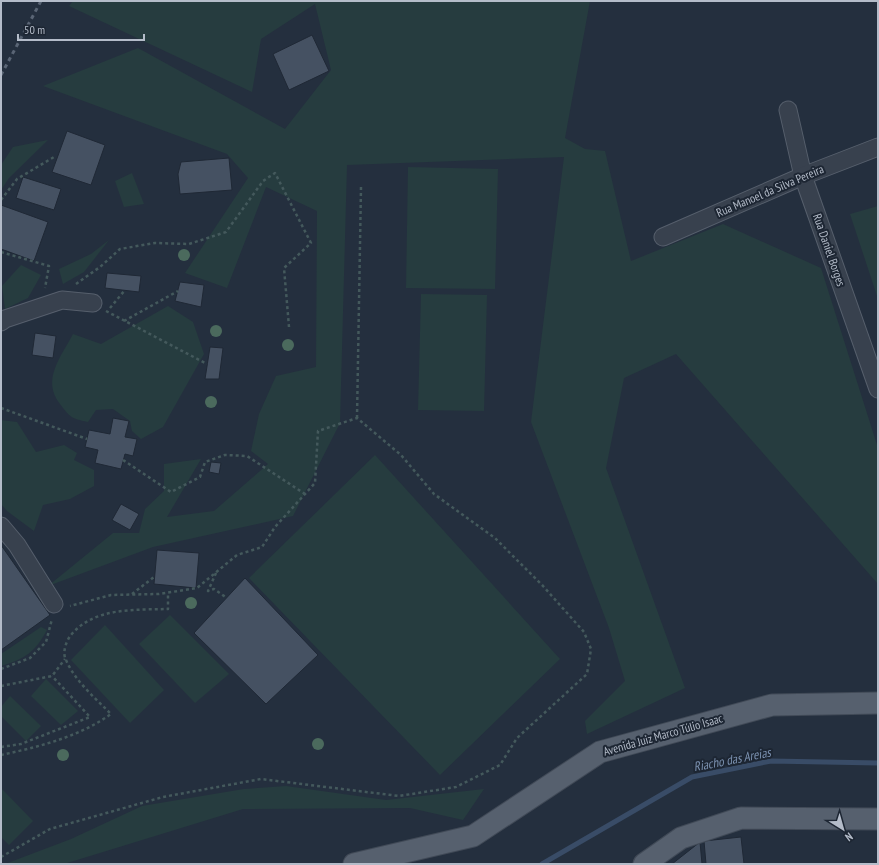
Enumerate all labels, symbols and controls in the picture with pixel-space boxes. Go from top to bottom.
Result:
scale bar [18,16,144,42]
text: 50 m [24,22,45,37]
street label: Rua Manoel da Silva Pereira [714,161,826,220]
street label: Rua Daniel Borges [810,212,849,288]
street label: Avenida Juiz Marco Túlio Isaac [601,710,725,759]
water label: Riacho das Areias [692,743,774,775]
north arrow [823,809,863,849]
text: N [842,830,856,844]

